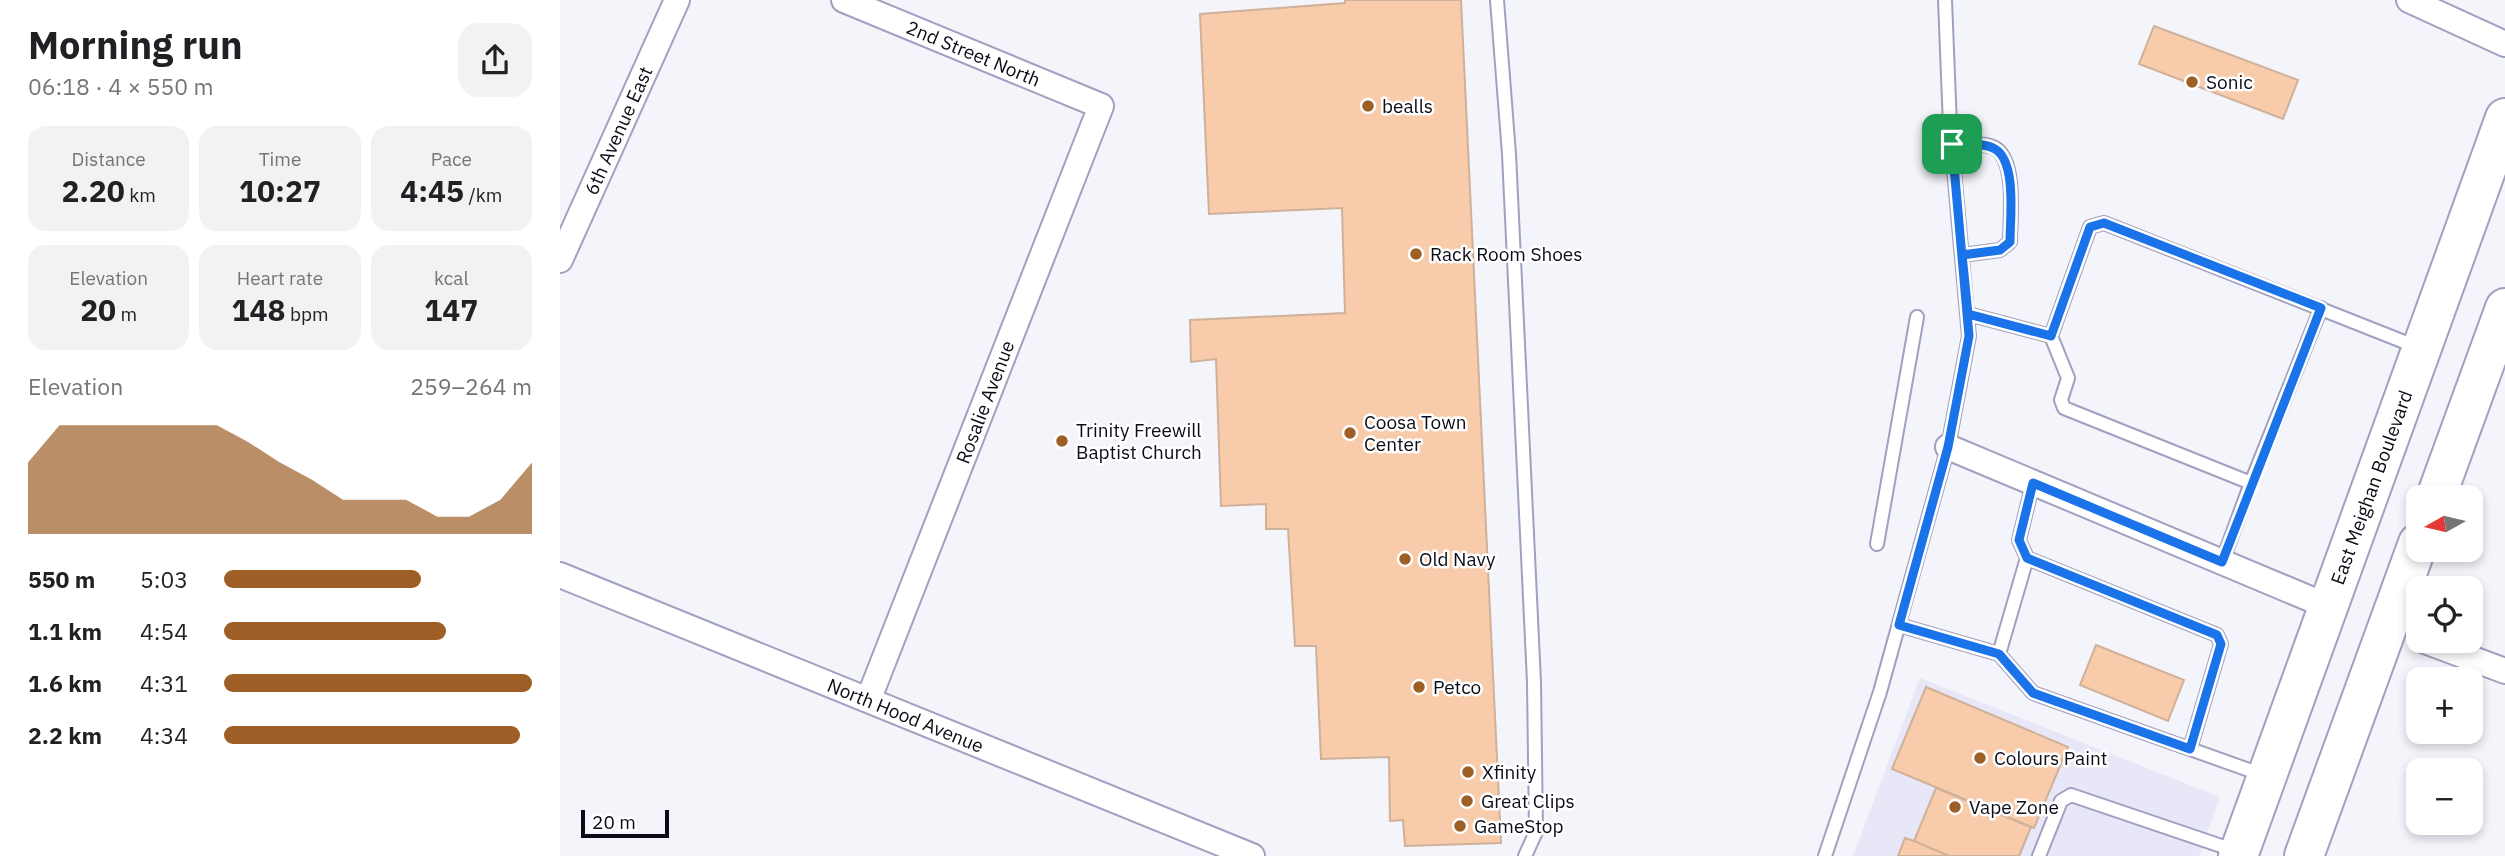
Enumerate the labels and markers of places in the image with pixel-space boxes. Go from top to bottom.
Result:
place label: Sonic [2206,70,2253,94]
marker: Sonic [2184,74,2200,90]
place label: bealls [1382,94,1433,118]
marker: bealls [1360,98,1376,114]
pin [1922,114,1982,174]
place label: Rack Room Shoes [1430,242,1583,266]
marker: Rack Room Shoes [1408,246,1424,262]
place label: Coosa Town Center [1364,410,1467,456]
place label: Trinity Freewill Baptist Church [1076,418,1202,464]
marker: Coosa Town Center [1342,425,1358,441]
marker: Trinity Freewill Baptist Church [1054,433,1070,449]
place label: Old Navy [1419,547,1496,571]
marker: Old Navy [1397,551,1413,567]
place label: Petco [1433,675,1481,699]
marker: Petco [1411,679,1427,695]
place label: Colours Paint [1994,746,2107,770]
marker: Colours Paint [1972,750,1988,766]
place label: Xfinity [1482,760,1537,784]
marker: Xfinity [1460,764,1476,780]
place label: Great Clips [1481,789,1575,813]
marker: Great Clips [1459,793,1475,809]
place label: Vape Zone [1969,795,2059,819]
marker: Vape Zone [1947,799,1963,815]
place label: GameStop [1474,814,1563,838]
marker: GameStop [1452,818,1468,834]

